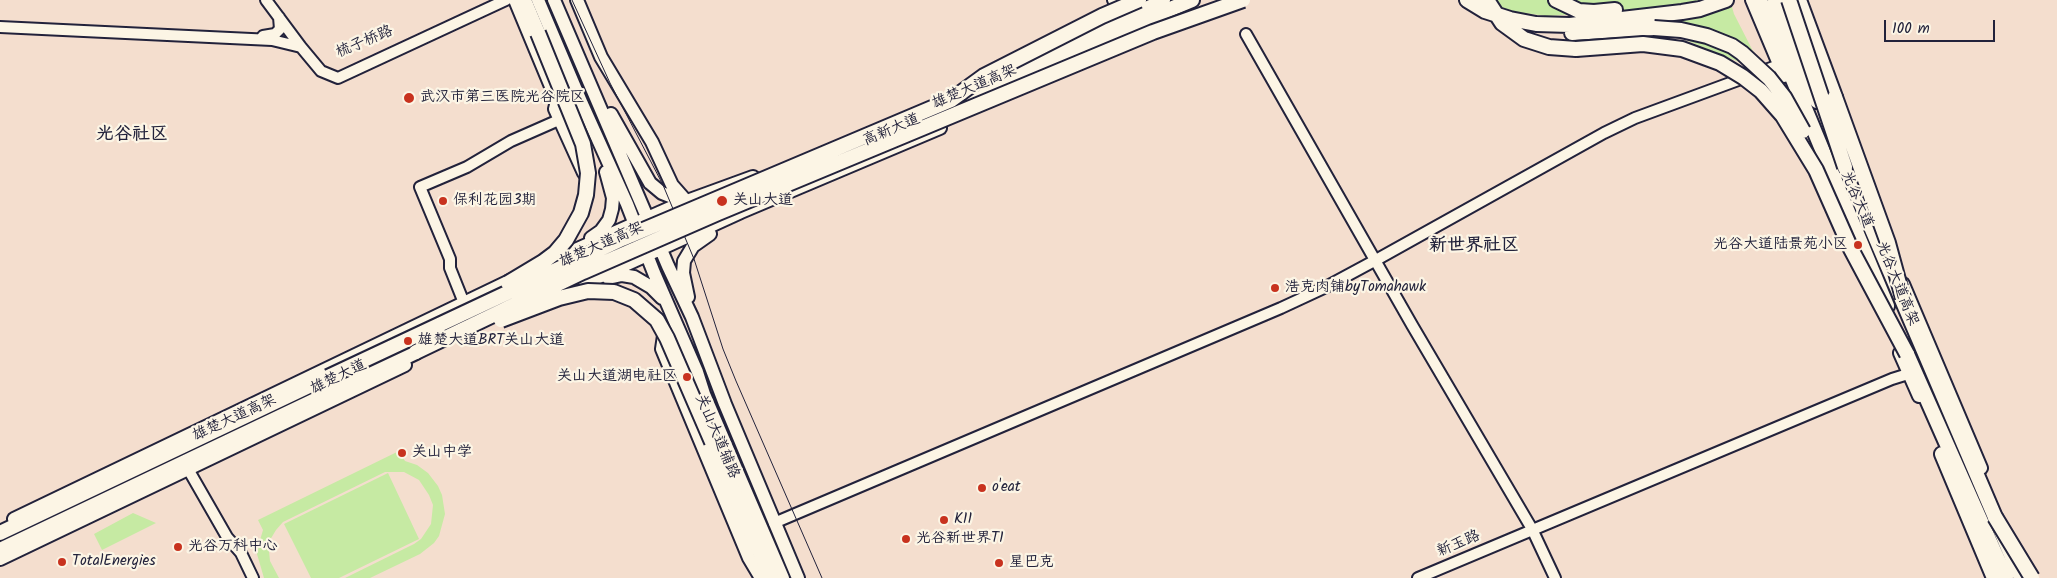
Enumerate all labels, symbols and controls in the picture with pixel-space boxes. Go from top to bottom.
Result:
scale bar [1887,10,1998,42]
text: 100 m [1892,17,1930,41]
street label: 梳子桥路 [334,23,396,63]
street label: 雄楚大道高架 [930,62,1020,114]
place label: 武汉市第三医院光谷院区 [420,89,585,107]
marker: 武汉市第三医院光谷院区 [402,91,416,105]
street label: 高新大道 [861,111,923,151]
district label: 光谷社区 [96,125,168,147]
street label: 光谷大道 [1836,169,1876,231]
place label: 保利花园3期 [453,192,537,210]
place label: 关山大道 [733,192,793,210]
marker: 关山大道 [715,194,729,208]
marker: 保利花园3期 [437,195,449,207]
street label: 雄楚大道高架 [557,219,647,273]
district label: 新世界社区 [1429,236,1519,258]
place label: 光谷大道陆景苑小区 [1713,236,1848,254]
marker: 光谷大道陆景苑小区 [1852,239,1864,251]
street label: 光谷大道高架 [1871,239,1921,329]
place label: 浩克肉铺byTomahawk [1285,279,1426,297]
marker: 浩克肉铺byTomahawk [1269,282,1281,294]
place label: 雄楚大道BRT关山大道 [418,332,564,350]
marker: 雄楚大道BRT关山大道 [402,335,414,347]
street label: 雄楚大道 [308,357,370,399]
place label: 关山大道湖电社区 [557,368,677,386]
marker: 关山大道湖电社区 [681,371,693,383]
street label: 雄楚大道高架 [190,392,280,446]
street label: 关山大道辅路 [690,392,742,482]
place label: 关山中学 [412,444,472,462]
marker: 关山中学 [396,447,408,459]
place label: o'eat [992,479,1021,497]
marker: o'eat [976,482,988,494]
place label: K11 [954,511,972,529]
marker: K11 [938,514,950,526]
street label: 新玉路 [1435,528,1483,562]
place label: 光谷新世界T1 [916,530,1004,548]
marker: 光谷新世界T1 [900,533,912,545]
place label: 光谷万科中心 [188,538,278,556]
marker: 光谷万科中心 [172,541,184,553]
place label: TotalEnergies [72,553,156,571]
place label: 星巴克 [1009,554,1054,572]
marker: TotalEnergies [56,556,68,568]
marker: 星巴克 [993,557,1005,569]

